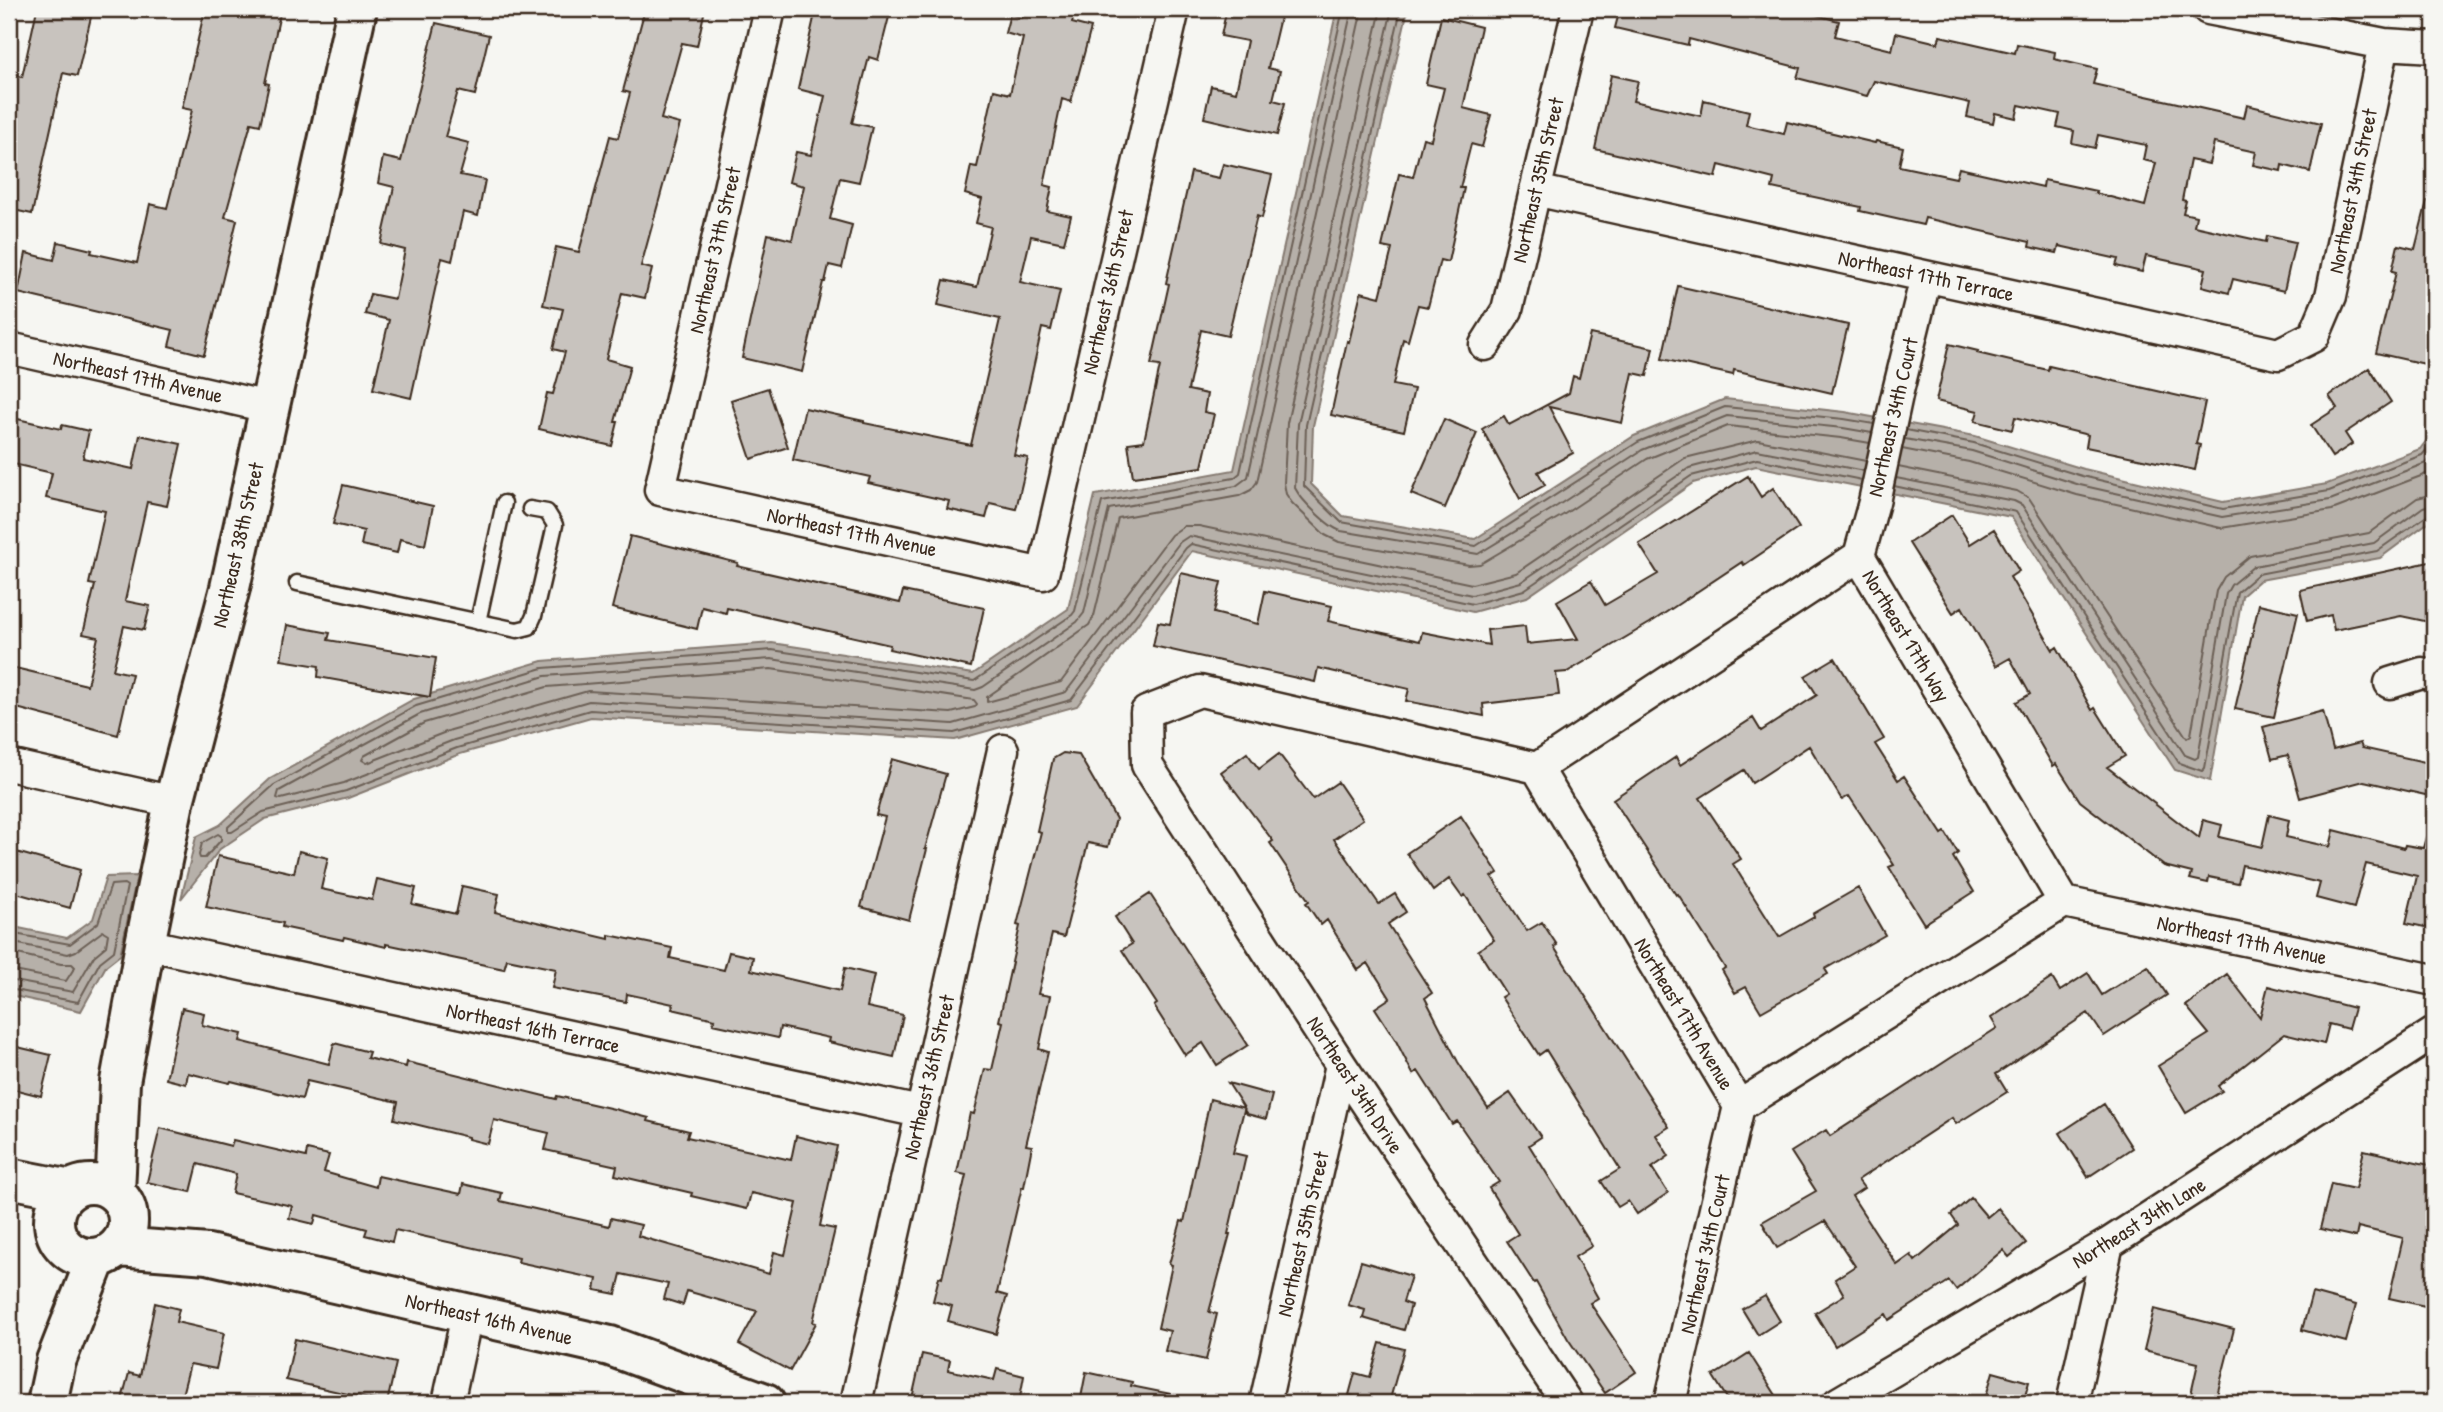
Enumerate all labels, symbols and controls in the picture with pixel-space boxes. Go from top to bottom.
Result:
street label: Northeast 35th Street [1504,94,1571,265]
street label: Northeast 34th Street [2321,105,2384,276]
street label: Northeast 37th Street [681,163,748,336]
street label: Northeast 36th Street [1074,206,1141,377]
street label: Northeast 17th Terrace [1836,243,2016,308]
street label: Northeast 34th Court [1860,334,1925,499]
street label: Northeast 17th Avenue [51,343,225,410]
street label: Northeast 38th Street [204,459,271,630]
street label: Northeast 17th Avenue [765,499,940,564]
street label: Northeast 17th Way [1856,564,1957,707]
street label: Northeast 17th Avenue [2155,907,2330,972]
street label: Northeast 17th Avenue [1628,932,1741,1095]
street label: Northeast 36th Street [895,991,962,1162]
street label: Northeast 16th Terrace [444,995,622,1060]
street label: Northeast 34th Drive [1300,1011,1411,1159]
street label: Northeast 35th Street [1269,1148,1336,1319]
street label: Northeast 34th Lane [2066,1170,2211,1275]
street label: Northeast 34th Court [1672,1171,1737,1336]
street label: Northeast 16th Avenue [403,1285,576,1352]

